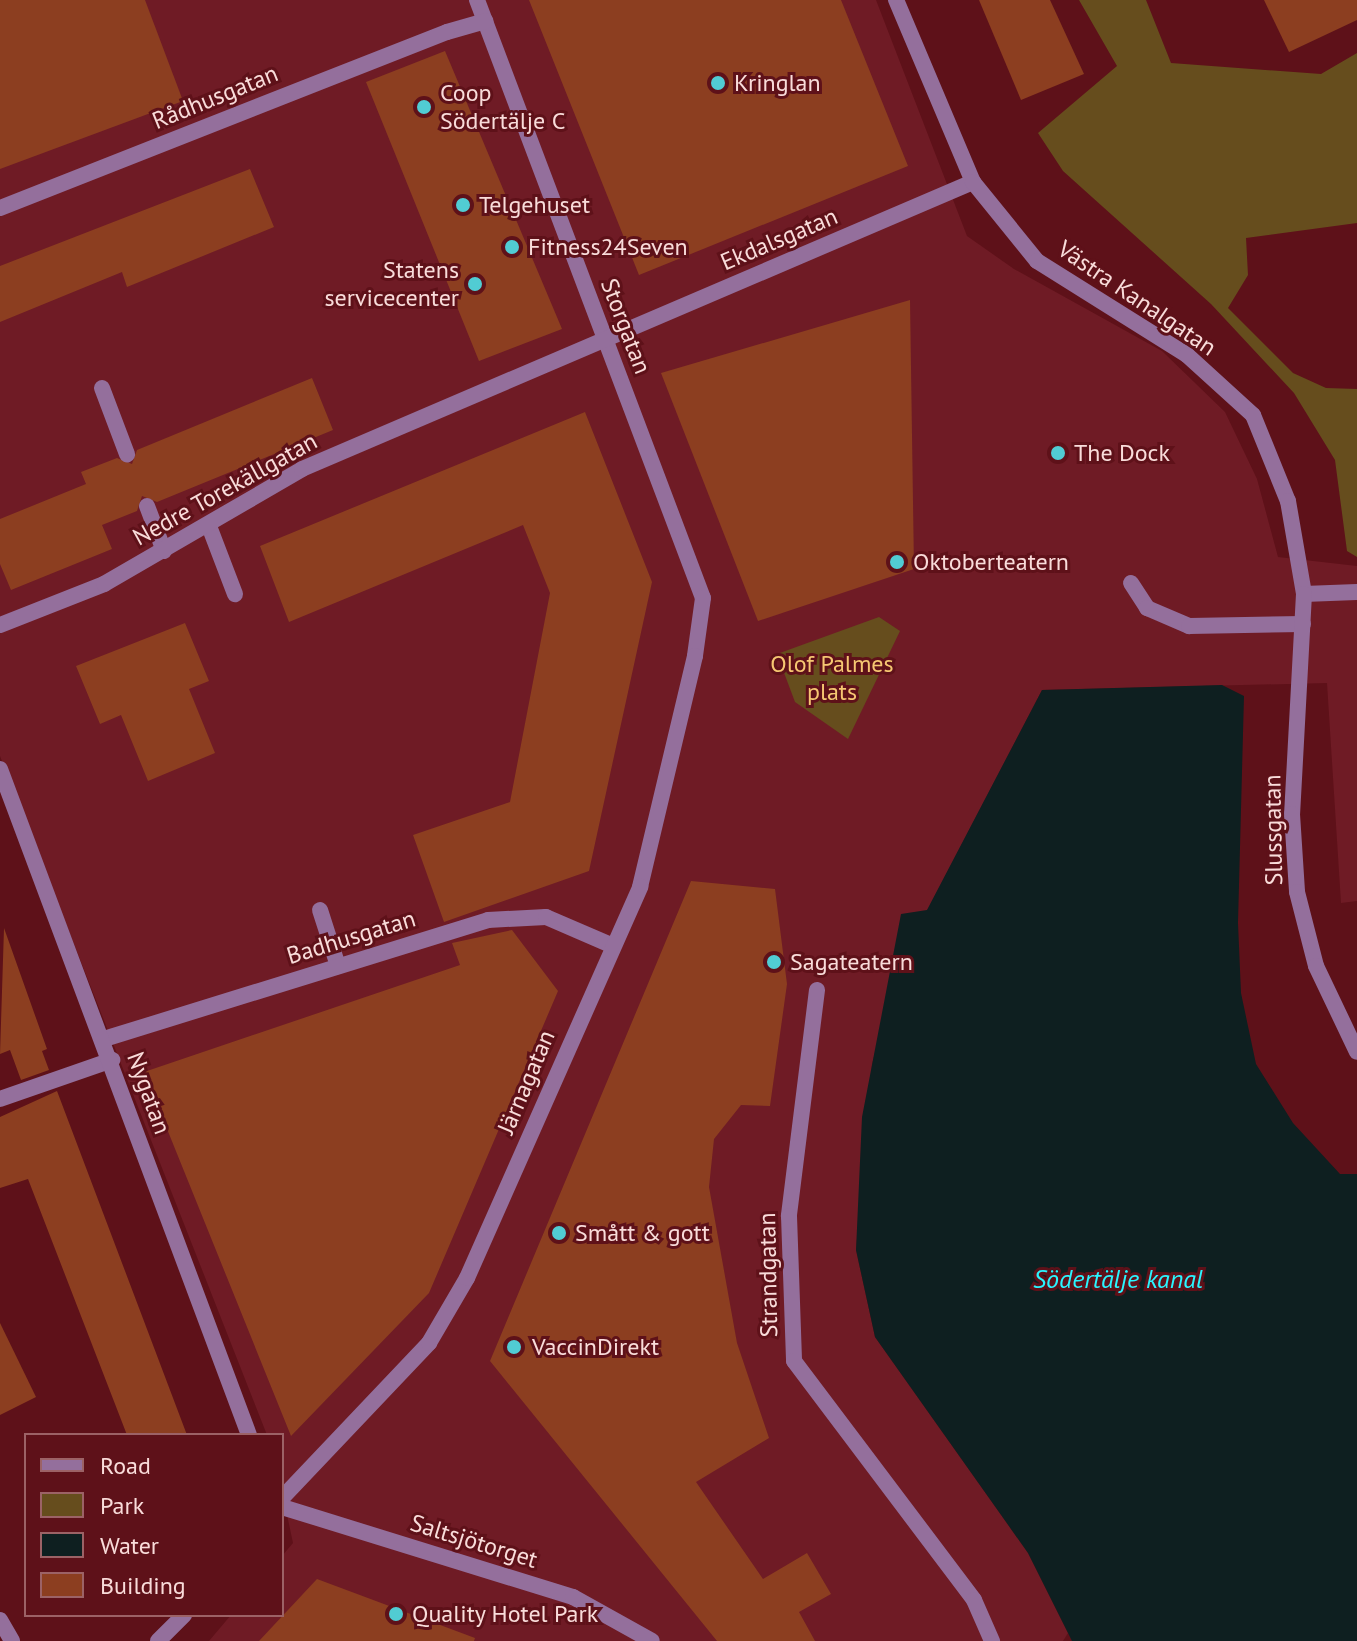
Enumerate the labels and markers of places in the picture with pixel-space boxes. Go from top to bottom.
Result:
place label: Kringlan [734,69,821,97]
marker: Kringlan [709,74,727,92]
place label: Coop Södertälje C [440,79,565,135]
marker: Coop Södertälje C [415,98,433,116]
place label: Telgehuset [479,191,590,219]
marker: Telgehuset [454,196,472,214]
place label: Fitness24Seven [528,233,688,261]
marker: Fitness24Seven [503,238,521,256]
place label: Statens servicecenter [325,256,459,312]
marker: Statens servicecenter [466,275,484,293]
place label: The Dock [1074,439,1170,467]
marker: The Dock [1049,444,1067,462]
place label: Oktoberteatern [913,548,1069,576]
marker: Oktoberteatern [888,553,906,571]
place label: Sagateatern [790,948,913,976]
marker: Sagateatern [765,953,783,971]
place label: Smått & gott [575,1219,710,1247]
marker: Smått & gott [550,1224,568,1242]
place label: VaccinDirekt [532,1333,659,1361]
marker: VaccinDirekt [503,1336,525,1358]
place label: Quality Hotel Park [412,1600,599,1628]
marker: Quality Hotel Park [387,1605,405,1623]

